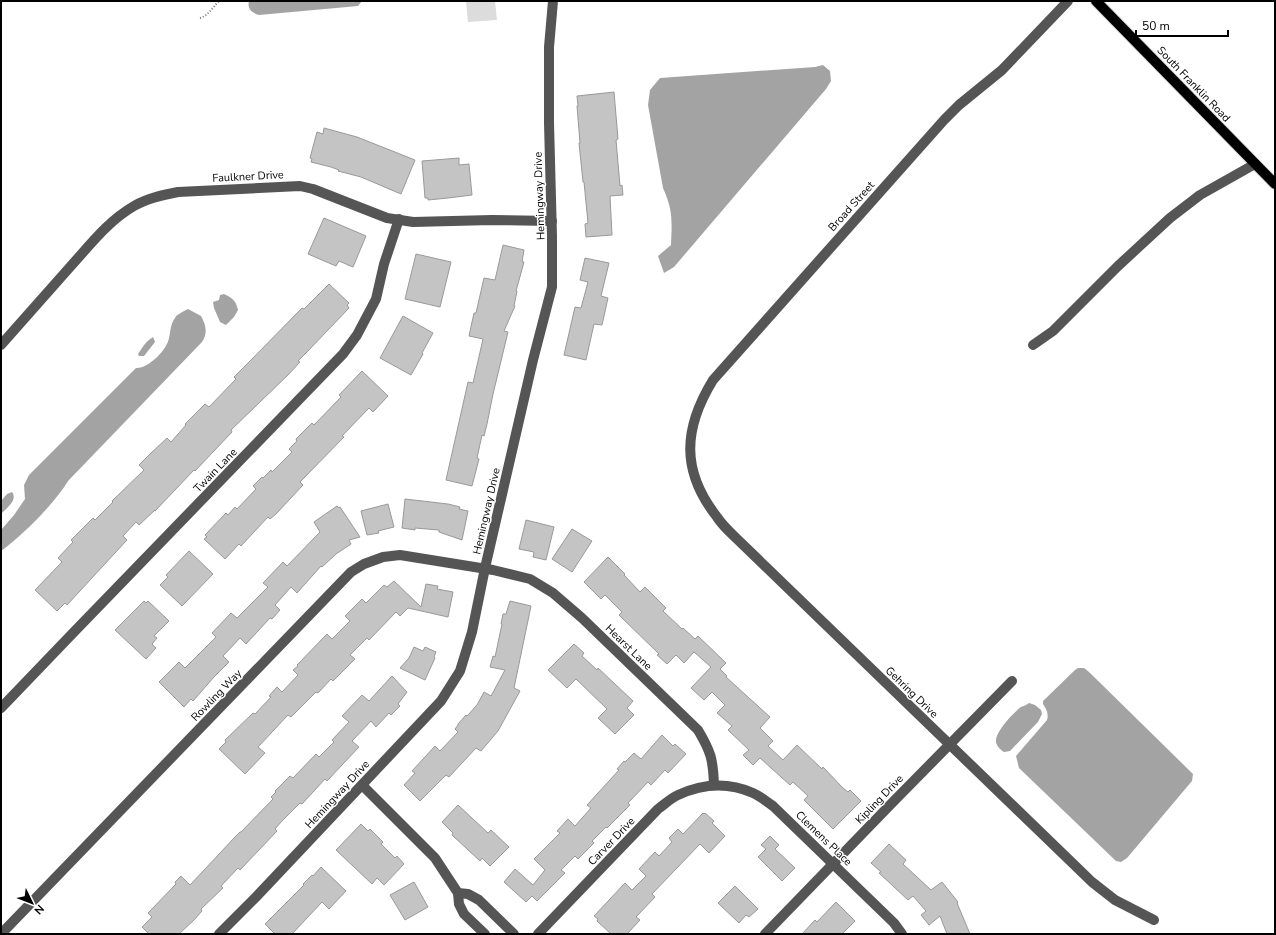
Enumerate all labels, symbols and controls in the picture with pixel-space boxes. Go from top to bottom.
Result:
scale bar [1136,12,1228,38]
text: 50 m [1142,18,1170,34]
street label: South Franklin Road [1154,43,1234,125]
street label: Hemingway Drive [530,151,549,240]
street label: Faulkner Drive [212,167,284,186]
street label: Broad Street [825,178,878,235]
street label: Twain Lane [190,445,240,496]
street label: Hemingway Drive [469,466,504,556]
street label: Hearst Lane [602,621,655,674]
street label: Gehring Drive [882,663,941,722]
street label: Rowling Way [188,666,245,725]
street label: Hemingway Drive [302,757,373,832]
street label: Kipling Drive [852,771,907,827]
street label: Clemens Place [792,808,855,869]
street label: Carver Drive [585,814,638,869]
north arrow [12,883,52,923]
text: N [31,901,47,918]

